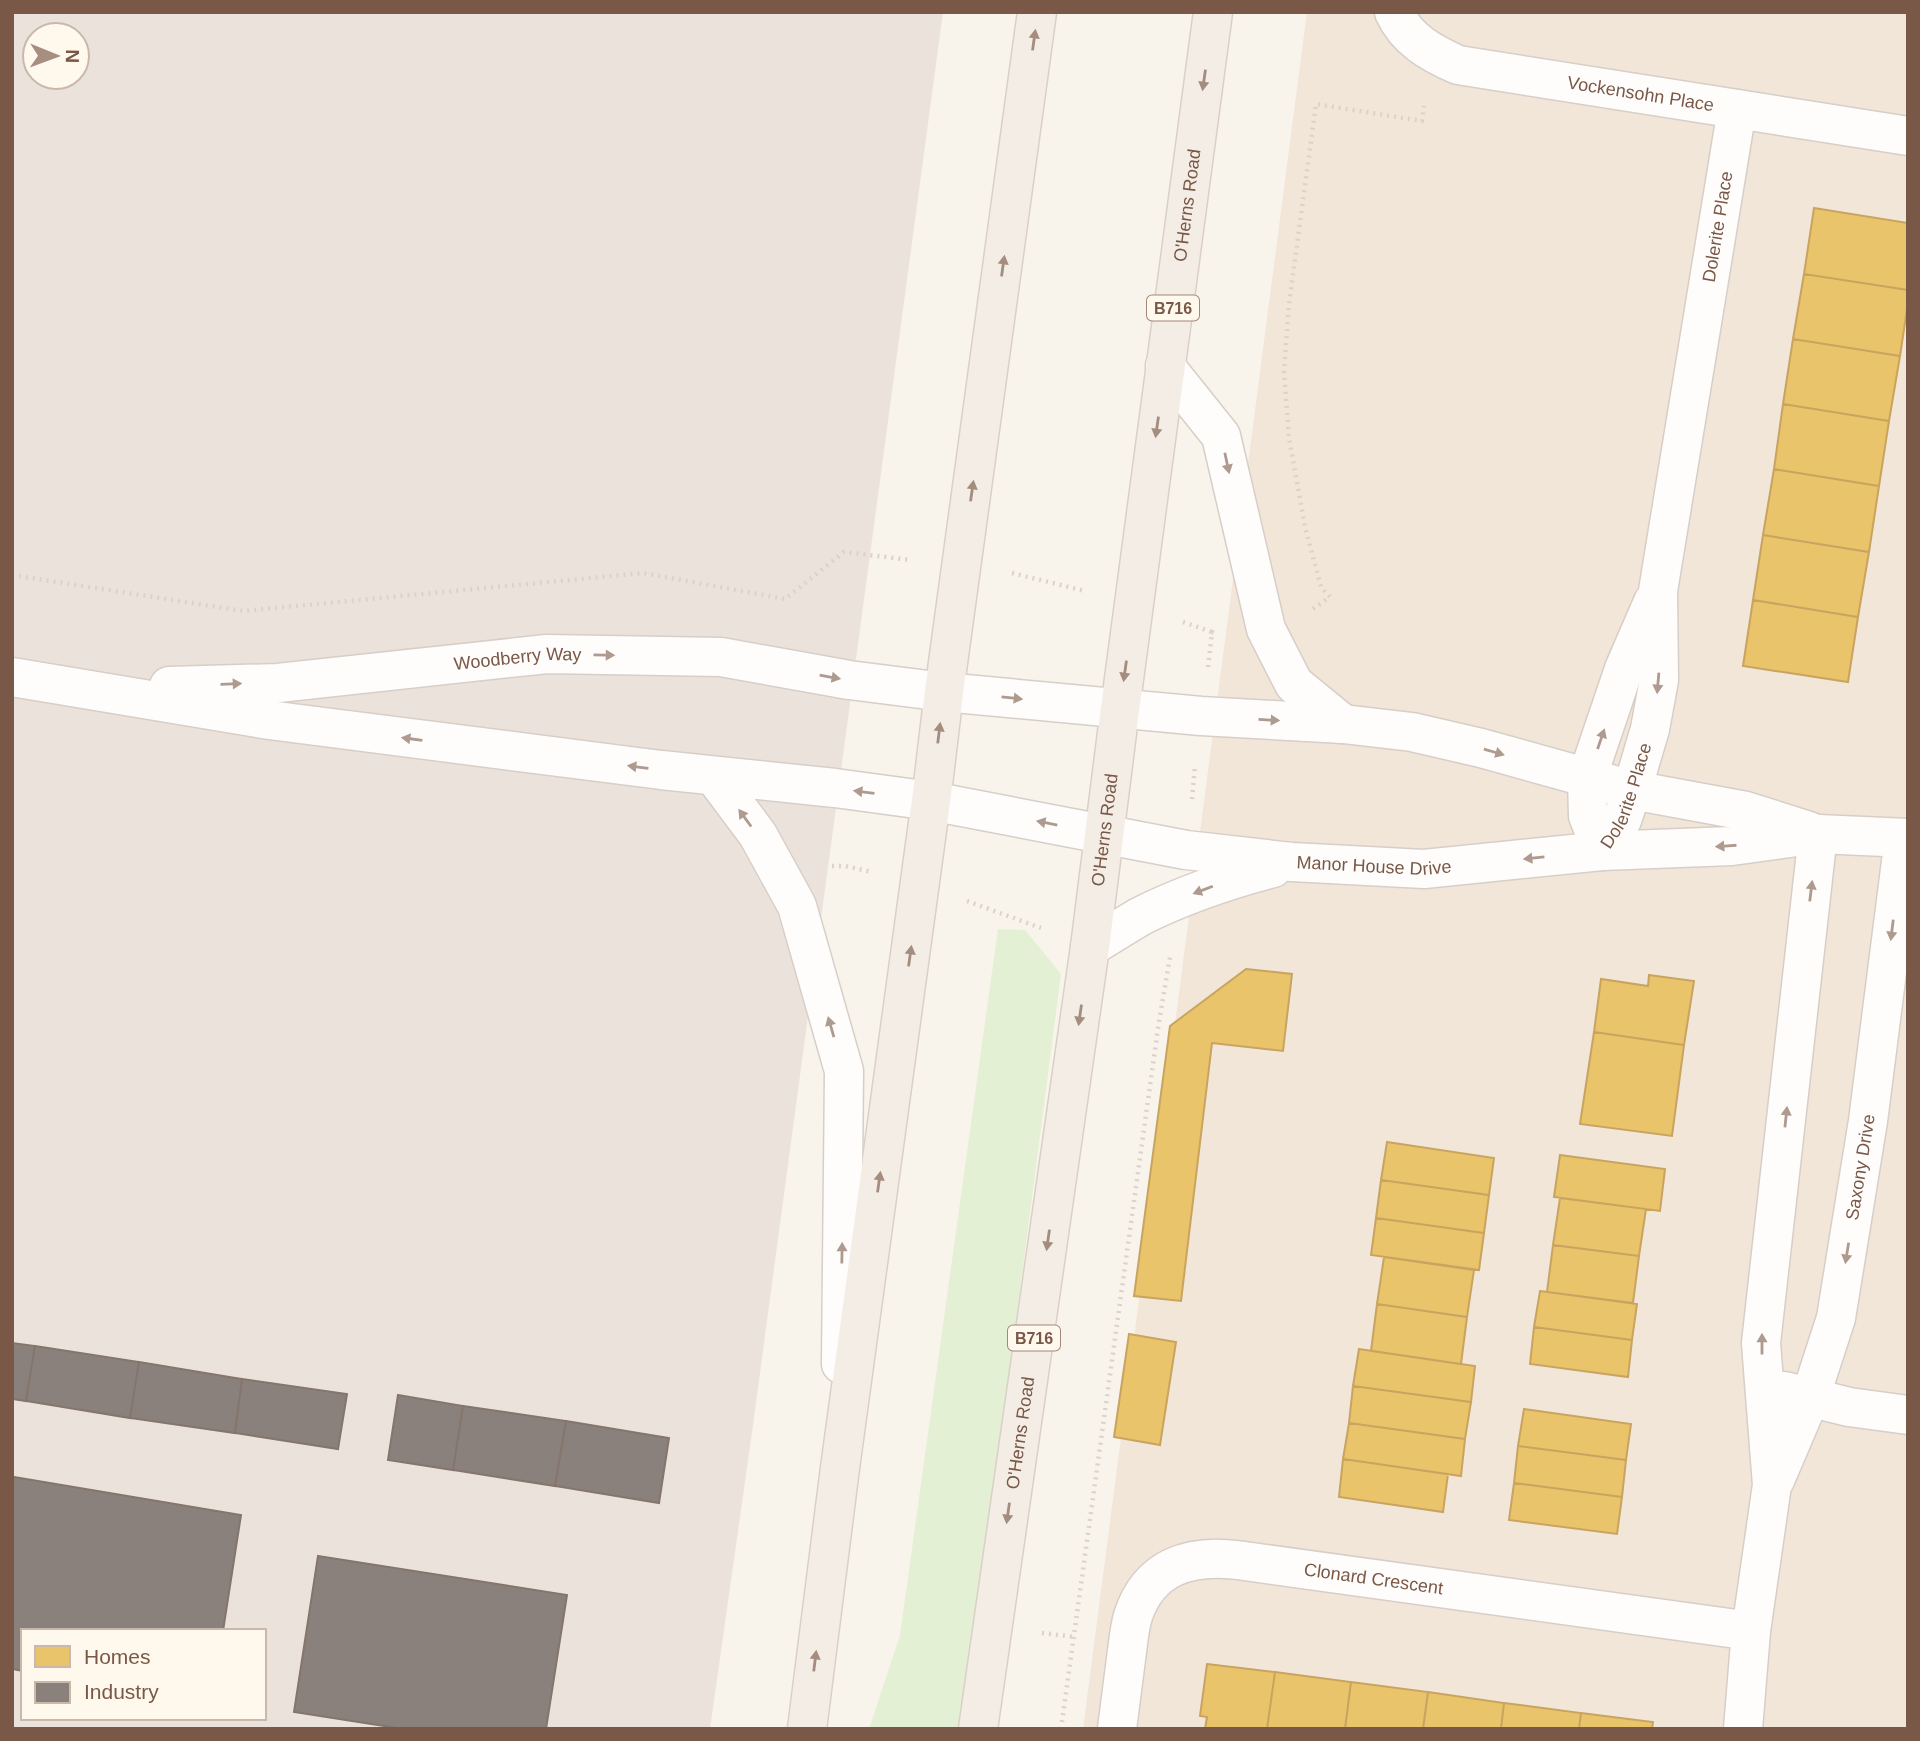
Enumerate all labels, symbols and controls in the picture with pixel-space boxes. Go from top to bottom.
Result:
north arrow [21,21,91,91]
one-way arrow [1028,29,1039,51]
text: N [62,49,83,63]
one-way arrow [1198,69,1209,91]
street label: Vockensohn Place [1566,72,1715,115]
street label: O'Herns Road [1170,148,1205,263]
street label: Dolerite Place [1699,170,1737,284]
one-way arrow [997,254,1008,276]
road number: B716 [1147,296,1199,320]
one-way arrow [1152,416,1163,438]
one-way arrow [1222,452,1233,474]
one-way arrow [967,480,978,502]
street label: Woodberry Way [453,644,582,674]
one-way arrow [593,649,615,661]
one-way arrow [1119,660,1130,682]
one-way arrow [819,671,841,682]
one-way arrow [1652,673,1663,695]
one-way arrow [220,678,242,690]
one-way arrow [1001,693,1023,704]
one-way arrow [1258,715,1280,726]
one-way arrow [934,722,945,744]
one-way arrow [1596,728,1607,749]
one-way arrow [401,733,423,744]
street label: Dolerite Place [1596,741,1655,852]
one-way arrow [1483,747,1505,758]
one-way arrow [626,762,648,773]
street label: O'Herns Road [1088,772,1122,887]
one-way arrow [853,786,875,797]
one-way arrow [739,809,753,827]
one-way arrow [1036,817,1058,828]
one-way arrow [1715,841,1737,852]
street label: Manor House Drive [1296,852,1452,879]
one-way arrow [1523,853,1545,864]
one-way arrow [1806,880,1817,902]
one-way arrow [1193,884,1214,895]
one-way arrow [1886,919,1897,941]
one-way arrow [905,945,916,967]
one-way arrow [1075,1004,1086,1026]
one-way arrow [826,1016,836,1037]
one-way arrow [1781,1106,1792,1128]
street label: Saxony Drive [1842,1113,1879,1222]
one-way arrow [874,1171,885,1193]
one-way arrow [1042,1229,1053,1251]
one-way arrow [836,1241,848,1263]
one-way arrow [1841,1242,1852,1264]
road number: B716 [1008,1326,1060,1350]
one-way arrow [1756,1332,1768,1354]
street label: O'Herns Road [1002,1375,1038,1491]
one-way arrow [1002,1502,1013,1524]
street label: Clonard Crescent [1303,1559,1444,1598]
legend [21,1629,266,1720]
text: Homes [84,1645,151,1668]
one-way arrow [810,1650,821,1672]
text: Industry [84,1680,159,1703]

